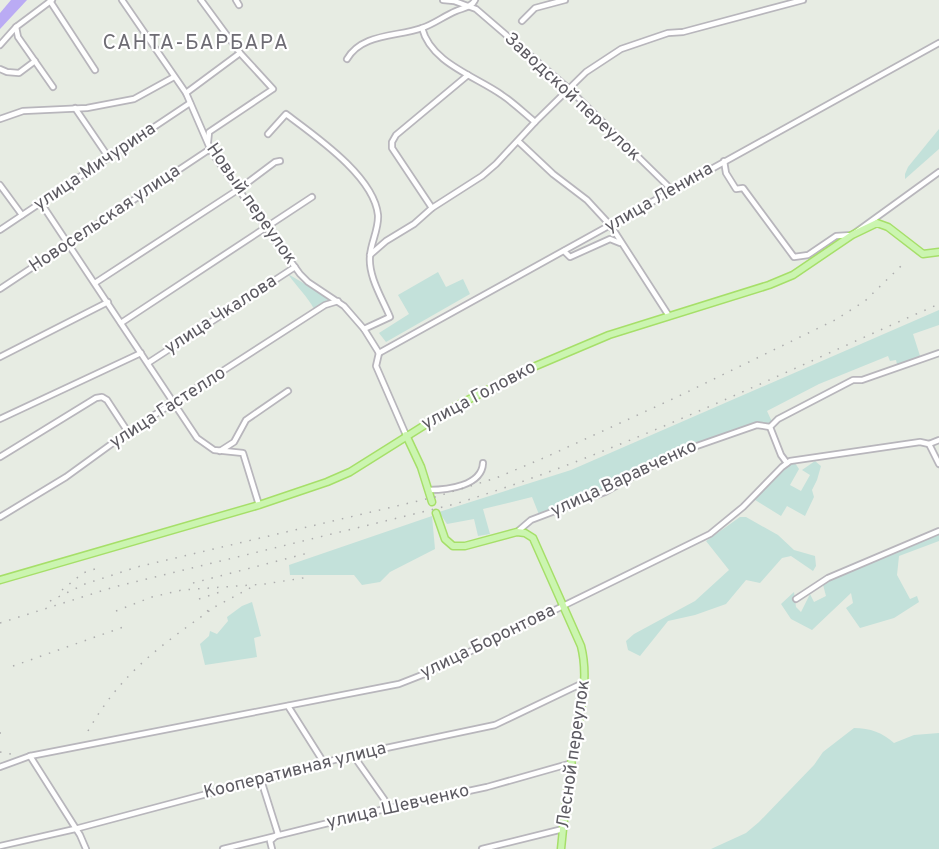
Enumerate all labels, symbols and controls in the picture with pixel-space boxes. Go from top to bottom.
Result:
street label: Заводской переулок [499,28,645,166]
district label: САНТА-БАРБАРА [102,30,290,57]
street label: улица Мичурина [30,118,160,216]
street label: Новый переулок [201,139,301,269]
street label: улица Ленина [601,158,717,238]
street label: Новосельская улица [25,160,185,278]
street label: улица Чкалова [161,270,281,360]
street label: улица Головко [418,356,540,436]
street label: улица Гастелло [105,362,231,454]
street label: улица Варавченко [547,435,701,523]
street label: улица Боронтова [417,599,559,685]
street label: Лесной переулок [552,678,596,830]
street label: Кооперативная улица [201,737,389,805]
street label: улица Шевченко [324,779,472,835]

